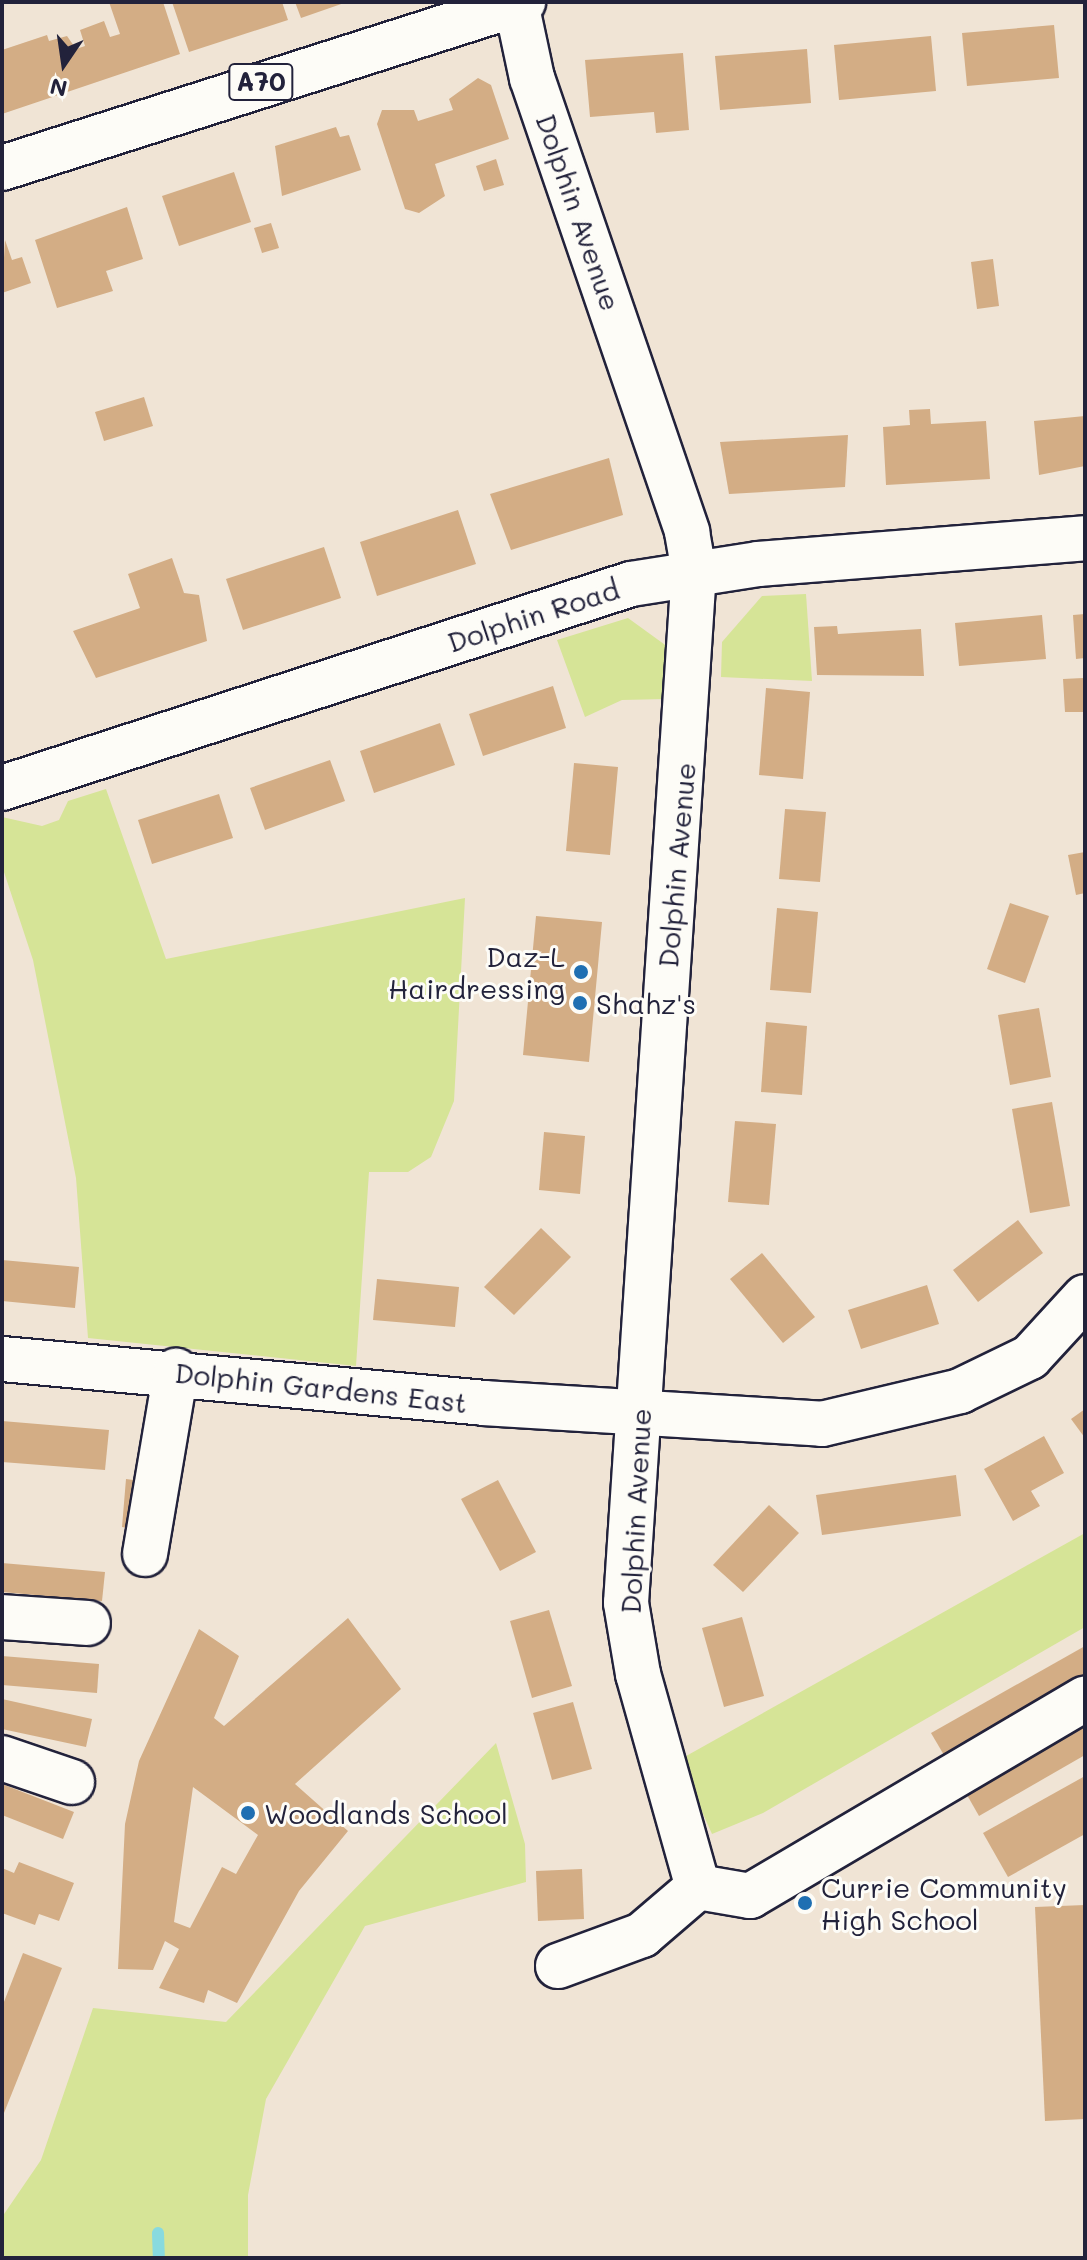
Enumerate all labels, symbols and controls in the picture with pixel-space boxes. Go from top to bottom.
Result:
north arrow [24,24,104,104]
road number: A70 [227,60,295,104]
text: N [47,72,70,104]
street label: Dolphin Avenue [530,109,628,315]
street label: Dolphin Road [443,571,623,659]
street label: Dolphin Avenue [650,761,702,969]
place label: Daz-L Hairdressing [388,939,565,1005]
marker: Daz-L Hairdressing [572,963,590,981]
place label: Shahz's [596,986,696,1020]
marker: Shahz's [571,994,589,1012]
street label: Dolphin Gardens East [173,1355,469,1419]
street label: Dolphin Avenue [613,1407,657,1615]
place label: Woodlands School [264,1796,508,1830]
marker: Woodlands School [239,1804,257,1822]
place label: Currie Community High School [821,1870,1067,1936]
marker: Currie Community High School [796,1894,814,1912]

